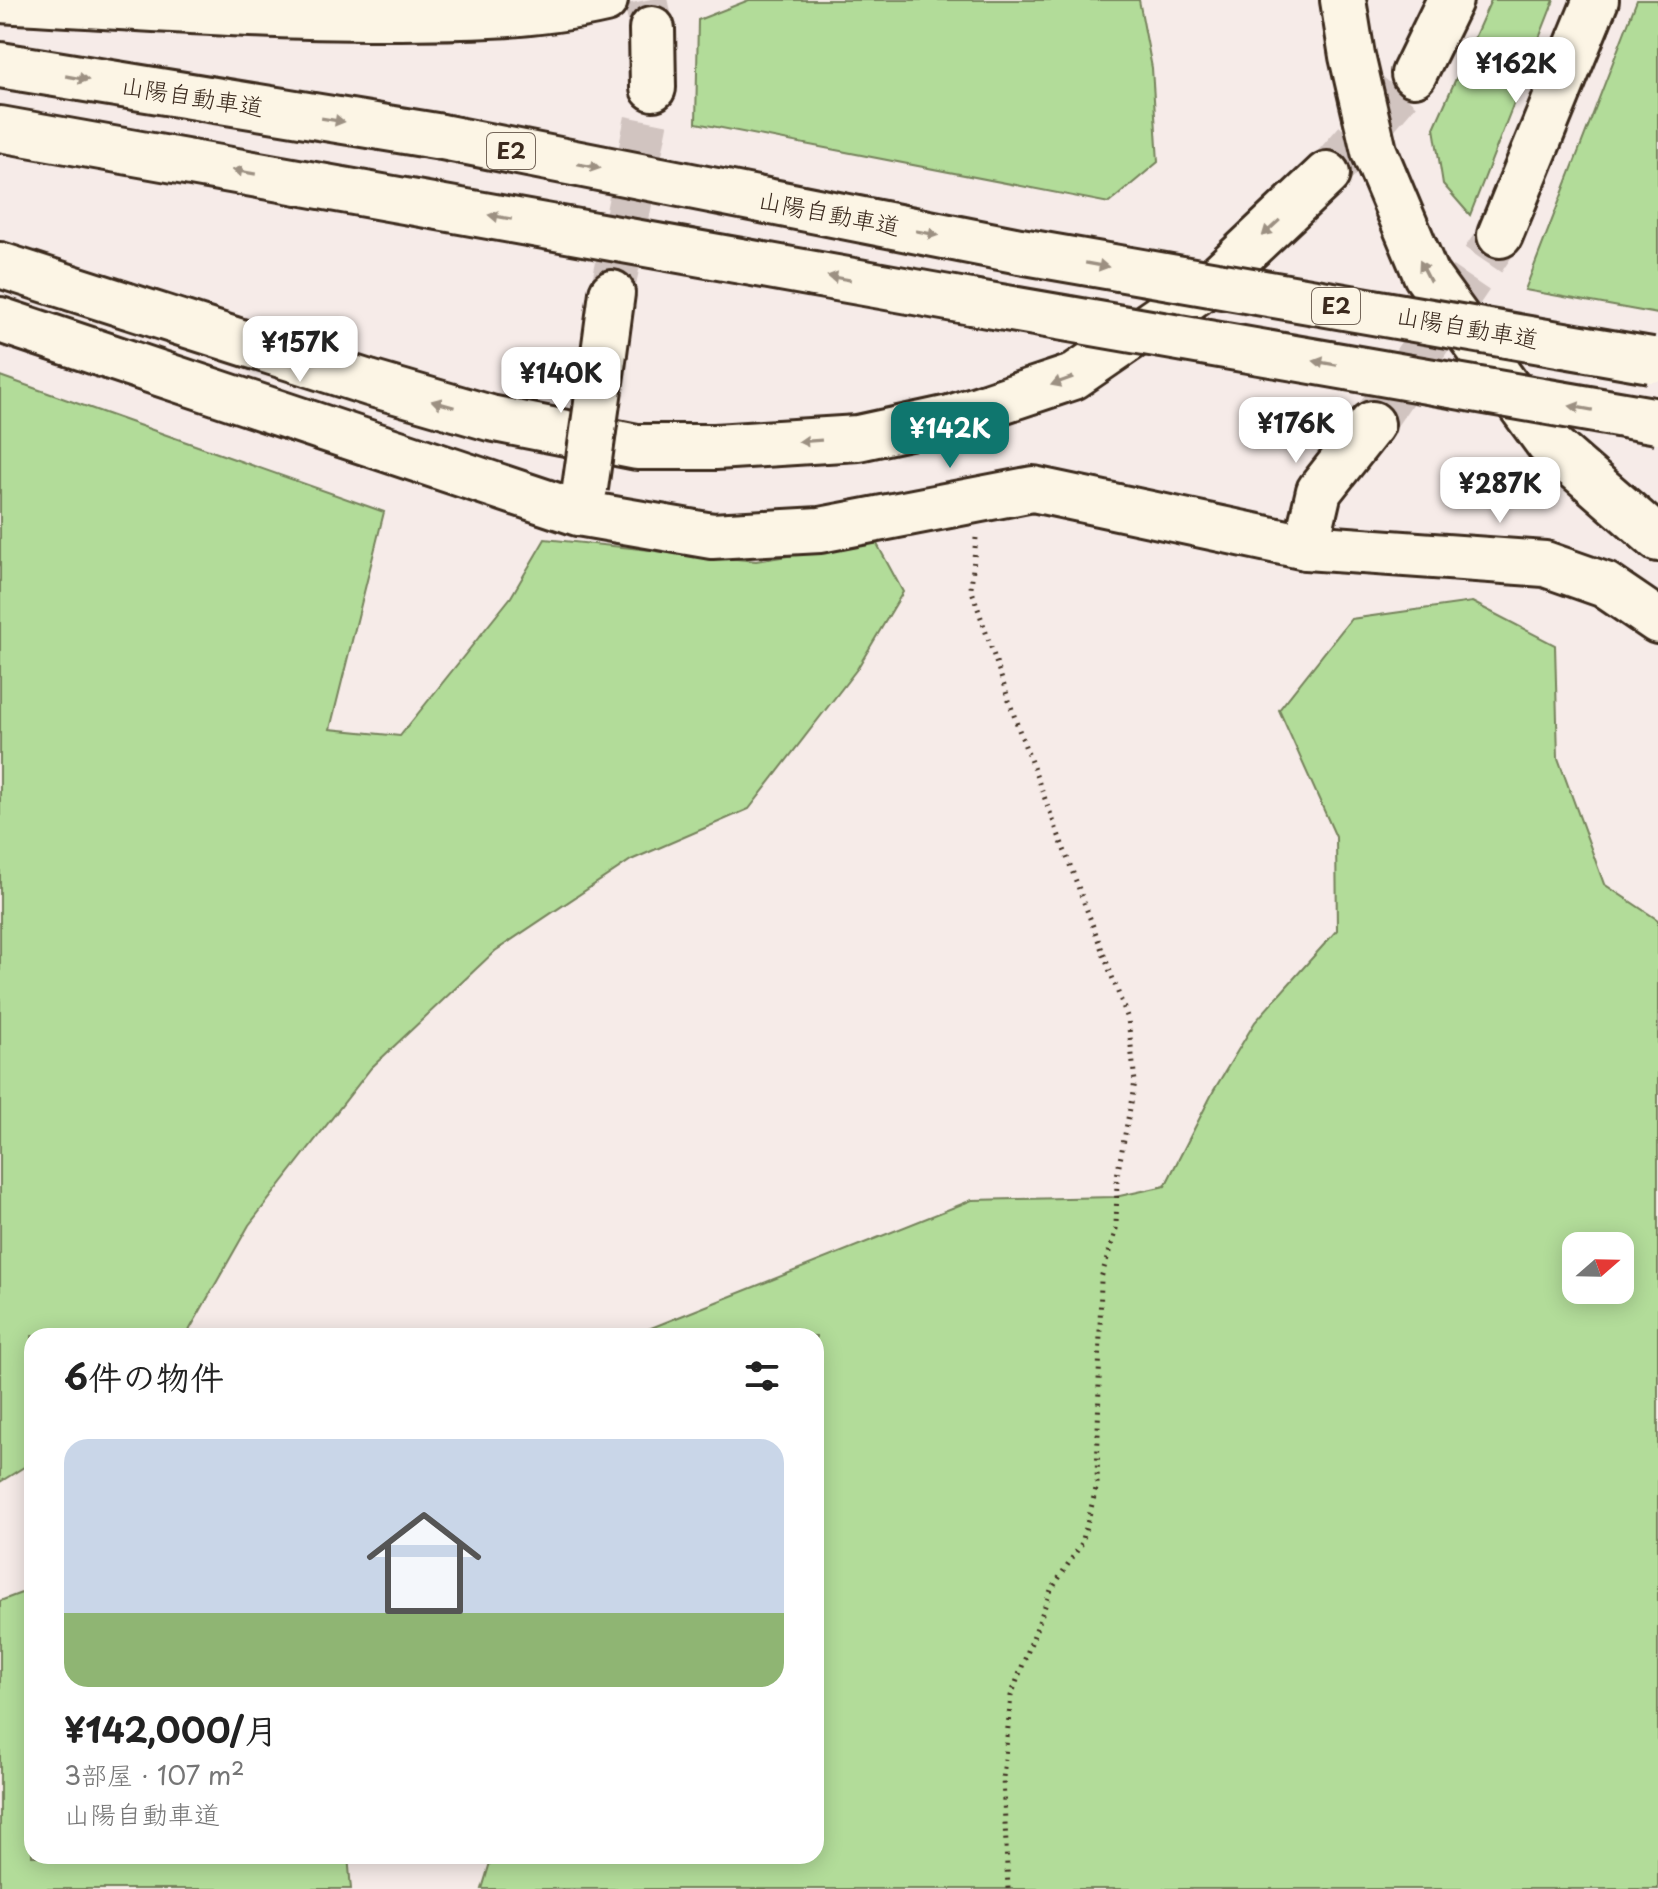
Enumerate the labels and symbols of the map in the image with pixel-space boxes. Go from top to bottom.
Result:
pin: ¥162K [1460,37,1572,105]
street label: 山陽自動車道 [118,66,266,124]
one-way arrow [65,73,90,85]
one-way arrow [321,114,346,127]
road number: E2 [487,133,535,169]
one-way arrow [577,160,602,173]
one-way arrow [232,165,257,177]
street label: 山陽自動車道 [755,181,903,243]
one-way arrow [488,210,513,222]
one-way arrow [1262,218,1281,236]
one-way arrow [914,227,939,240]
one-way arrow [1085,259,1110,271]
one-way arrow [1418,259,1431,282]
one-way arrow [826,272,851,284]
road number: E2 [1312,288,1360,324]
street label: 山陽自動車道 [1393,296,1541,356]
pin: ¥157K [244,316,356,384]
pin: ¥140K [505,347,617,415]
one-way arrow [1312,357,1337,369]
one-way arrow [1050,375,1074,387]
pin: ¥176K [1240,397,1352,465]
one-way arrow [431,398,456,410]
one-way arrow [1568,401,1593,413]
pin: ¥142K [894,402,1006,470]
one-way arrow [797,435,822,448]
pin: ¥287K [1444,457,1556,525]
north arrow [1562,1232,1634,1304]

